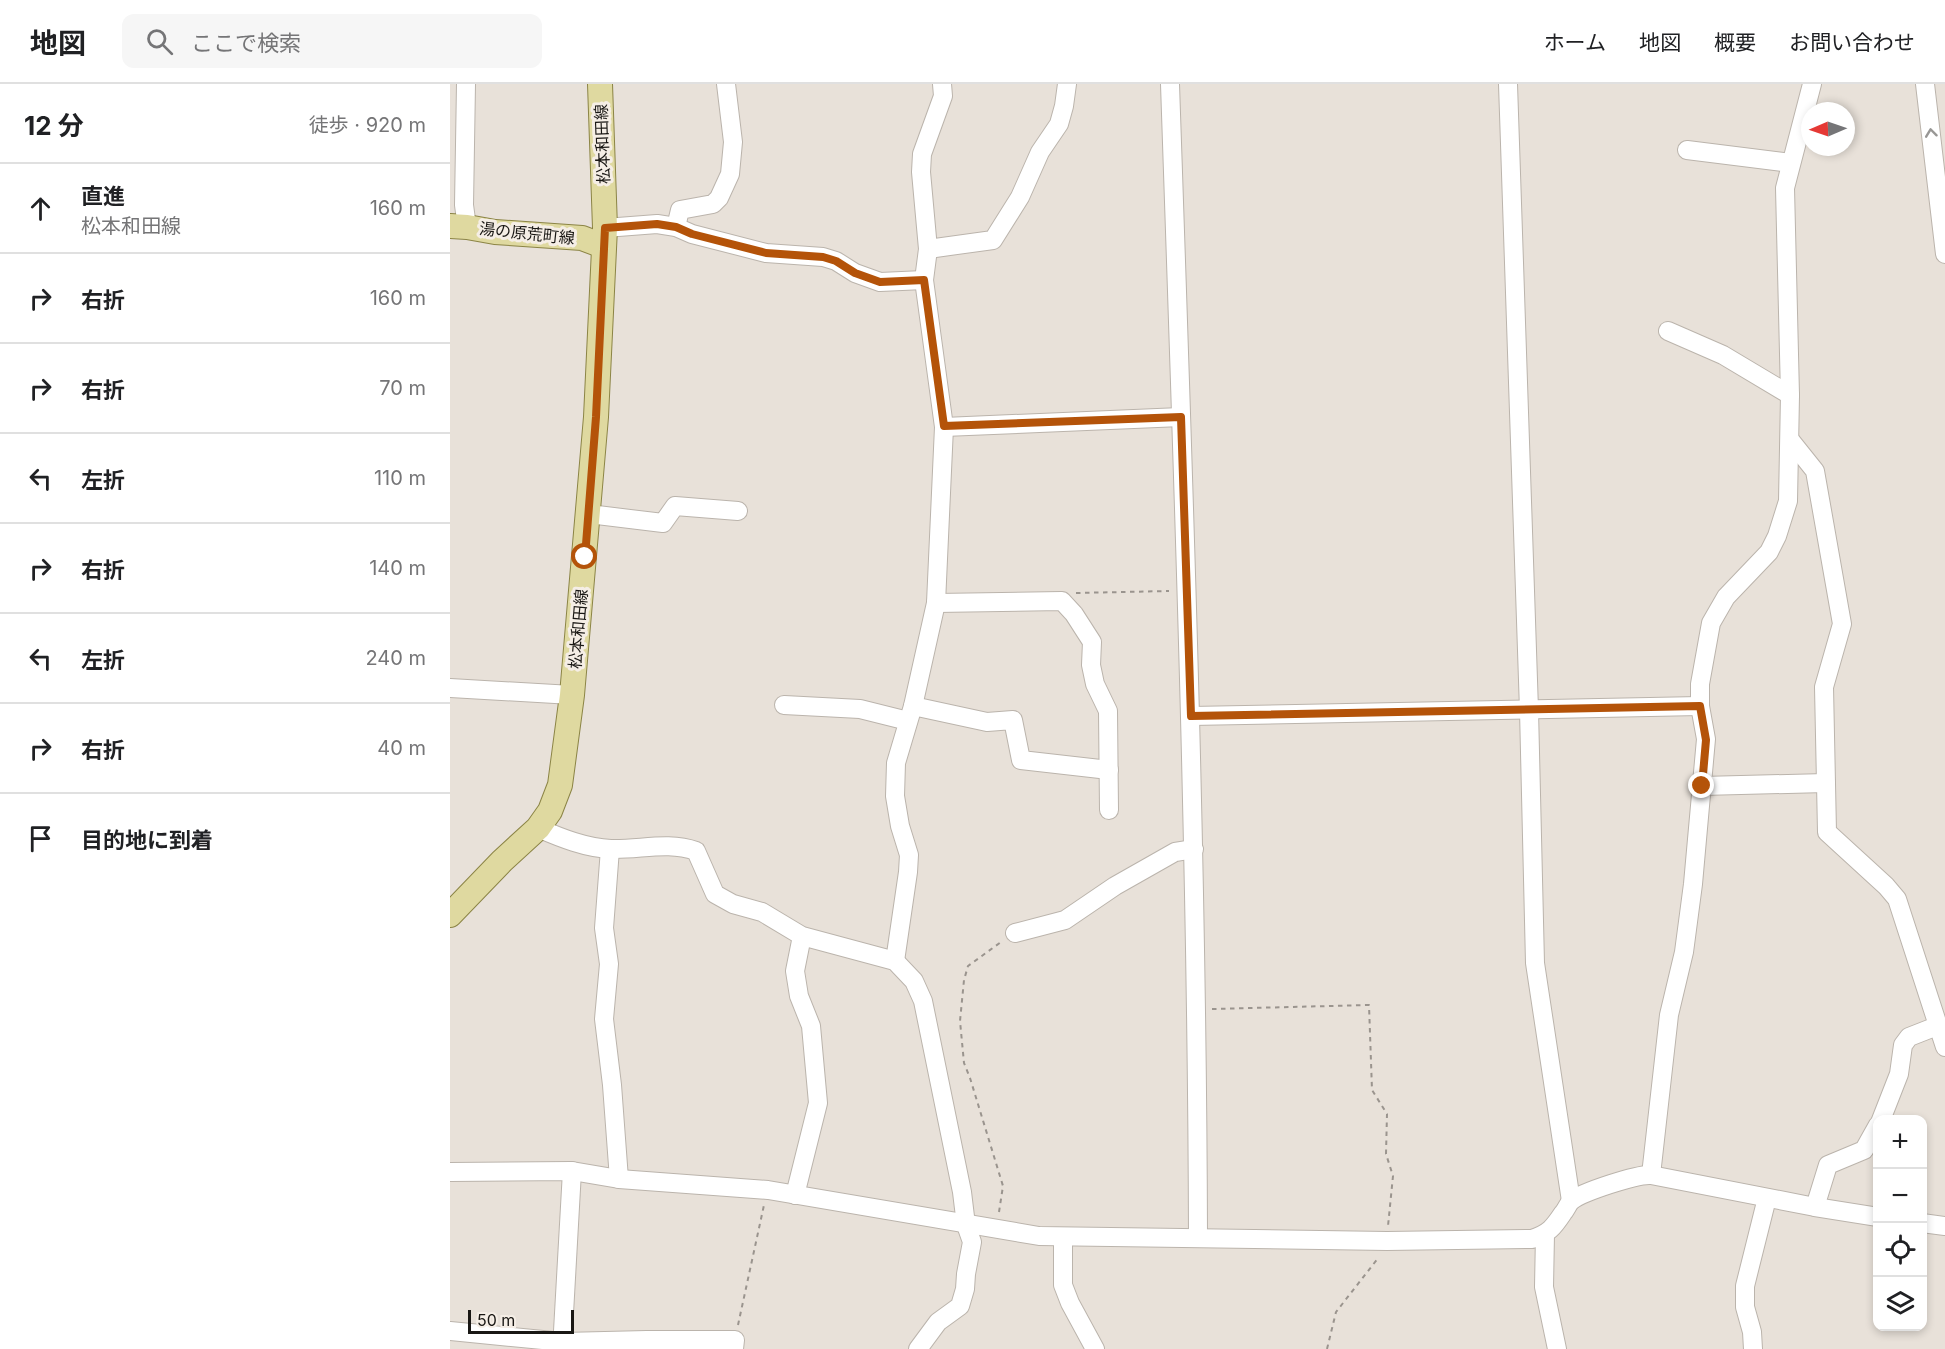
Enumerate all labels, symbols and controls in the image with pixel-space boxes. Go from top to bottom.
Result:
search box [122,14,542,68]
icon: search [143,25,176,58]
text: 地図 [30,26,86,60]
text: ここで検索 [191,30,301,56]
text: ホーム [1544,30,1606,55]
text: 地図 [1639,30,1681,55]
text: 概要 [1714,30,1756,55]
text: お問い合わせ [1789,30,1915,55]
north arrow [1801,102,1855,156]
street label: 松本和田線 [591,104,613,184]
text: 12 分 [24,110,84,141]
text: 徒歩 · 920 m [309,113,426,137]
one-way arrow [1926,128,1938,137]
text: 直進 [81,183,125,209]
icon: ahead [24,192,57,225]
text: 160 m [370,196,426,220]
text: 松本和田線 [81,214,181,238]
street label: 湯の原荒町線 [478,218,576,248]
icon: right [24,282,57,315]
text: 160 m [370,286,426,310]
text: 右折 [81,287,125,313]
icon: right [24,372,57,405]
text: 70 m [379,376,426,400]
text: 右折 [81,377,125,403]
icon: left [24,462,57,495]
text: 110 m [374,466,426,490]
text: 左折 [81,467,125,493]
route start [571,543,597,569]
icon: right [24,552,57,585]
text: 140 m [369,556,426,580]
text: 右折 [81,557,125,583]
street label: 松本和田線 [565,588,591,670]
icon: left [24,642,57,675]
text: 240 m [365,646,426,670]
text: 左折 [81,647,125,673]
icon: right [24,732,57,765]
text: 40 m [377,736,426,760]
text: 右折 [81,737,125,763]
route end [1688,772,1714,798]
icon: arrive [24,822,57,855]
text: 目的地に到着 [81,827,213,853]
map controls [1873,1115,1927,1331]
button: + [1873,1115,1927,1169]
button: − [1873,1169,1927,1223]
button: locate [1873,1223,1927,1277]
button: layers [1873,1277,1927,1331]
scale bar [468,1307,574,1334]
text: 50 m [477,1310,515,1330]

